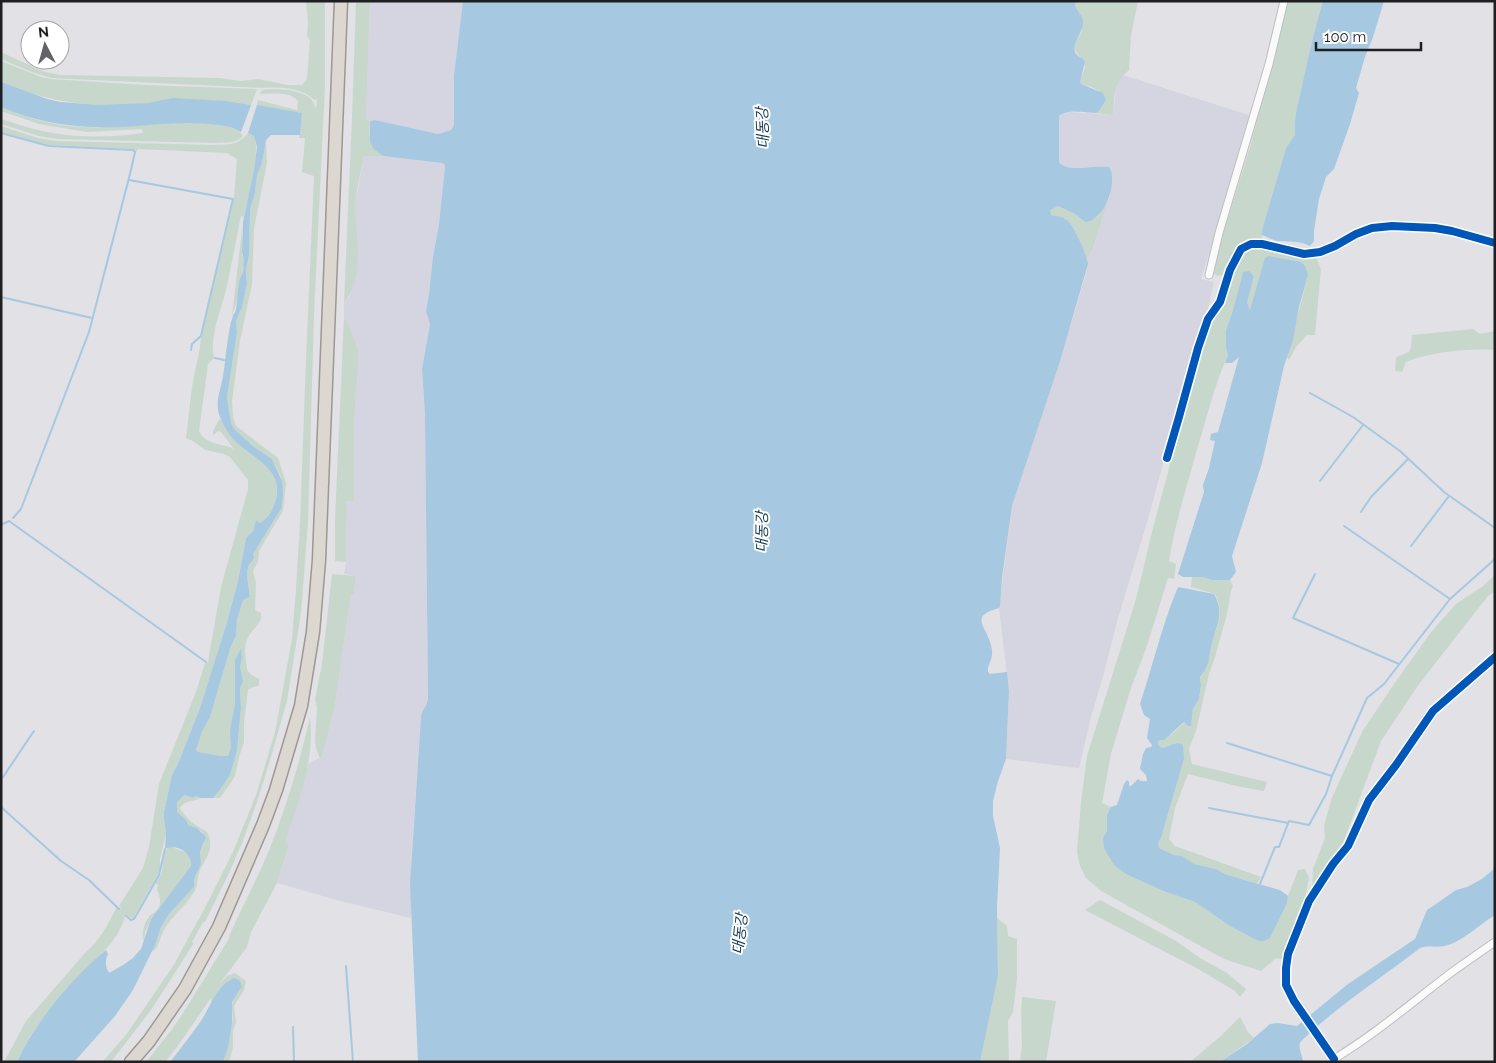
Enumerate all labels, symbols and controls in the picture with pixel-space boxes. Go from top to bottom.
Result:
north arrow [20,20,70,70]
scale bar [1316,20,1421,52]
text: N [37,24,50,41]
text: 100 m [1324,28,1366,46]
water label: 대동강 [753,105,773,149]
water label: 대동강 [753,509,771,553]
water label: 대동강 [729,910,751,956]

